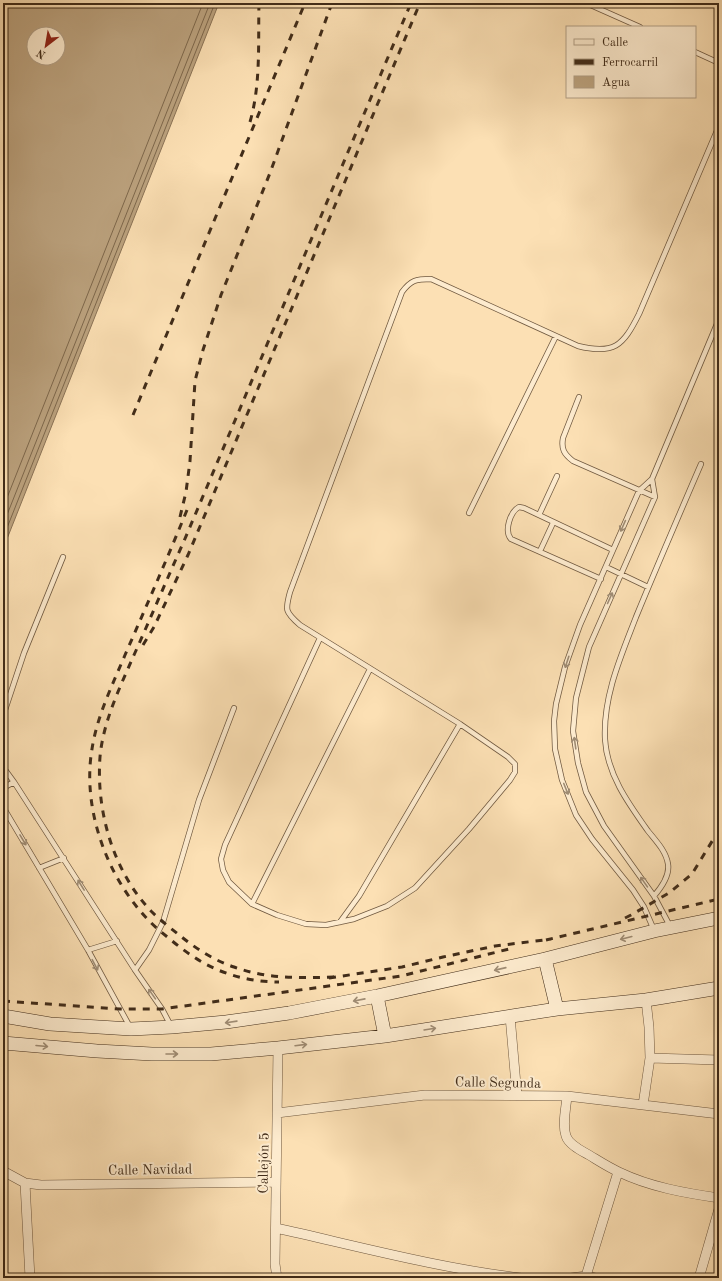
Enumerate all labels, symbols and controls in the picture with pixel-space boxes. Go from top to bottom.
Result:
north arrow [26,26,66,66]
legend [566,26,696,98]
text: Calle [602,37,628,49]
text: N [35,46,48,60]
text: Ferrocarril [602,57,658,69]
text: Agua [602,77,630,89]
one-way arrow [619,520,626,532]
one-way arrow [607,593,614,605]
one-way arrow [563,655,570,668]
one-way arrow [571,737,579,750]
one-way arrow [562,783,570,795]
one-way arrow [19,834,27,846]
one-way arrow [640,877,648,888]
one-way arrow [77,880,85,891]
one-way arrow [620,935,633,943]
one-way arrow [92,958,100,970]
one-way arrow [494,965,507,973]
one-way arrow [148,989,156,1000]
one-way arrow [353,996,366,1004]
one-way arrow [225,1018,238,1025]
one-way arrow [423,1025,436,1033]
one-way arrow [294,1041,307,1049]
one-way arrow [35,1043,48,1050]
one-way arrow [165,1050,178,1058]
street label: Calle Segunda [455,1075,541,1091]
street label: Callejón 5 [256,1132,272,1194]
street label: Calle Navidad [108,1162,192,1178]

